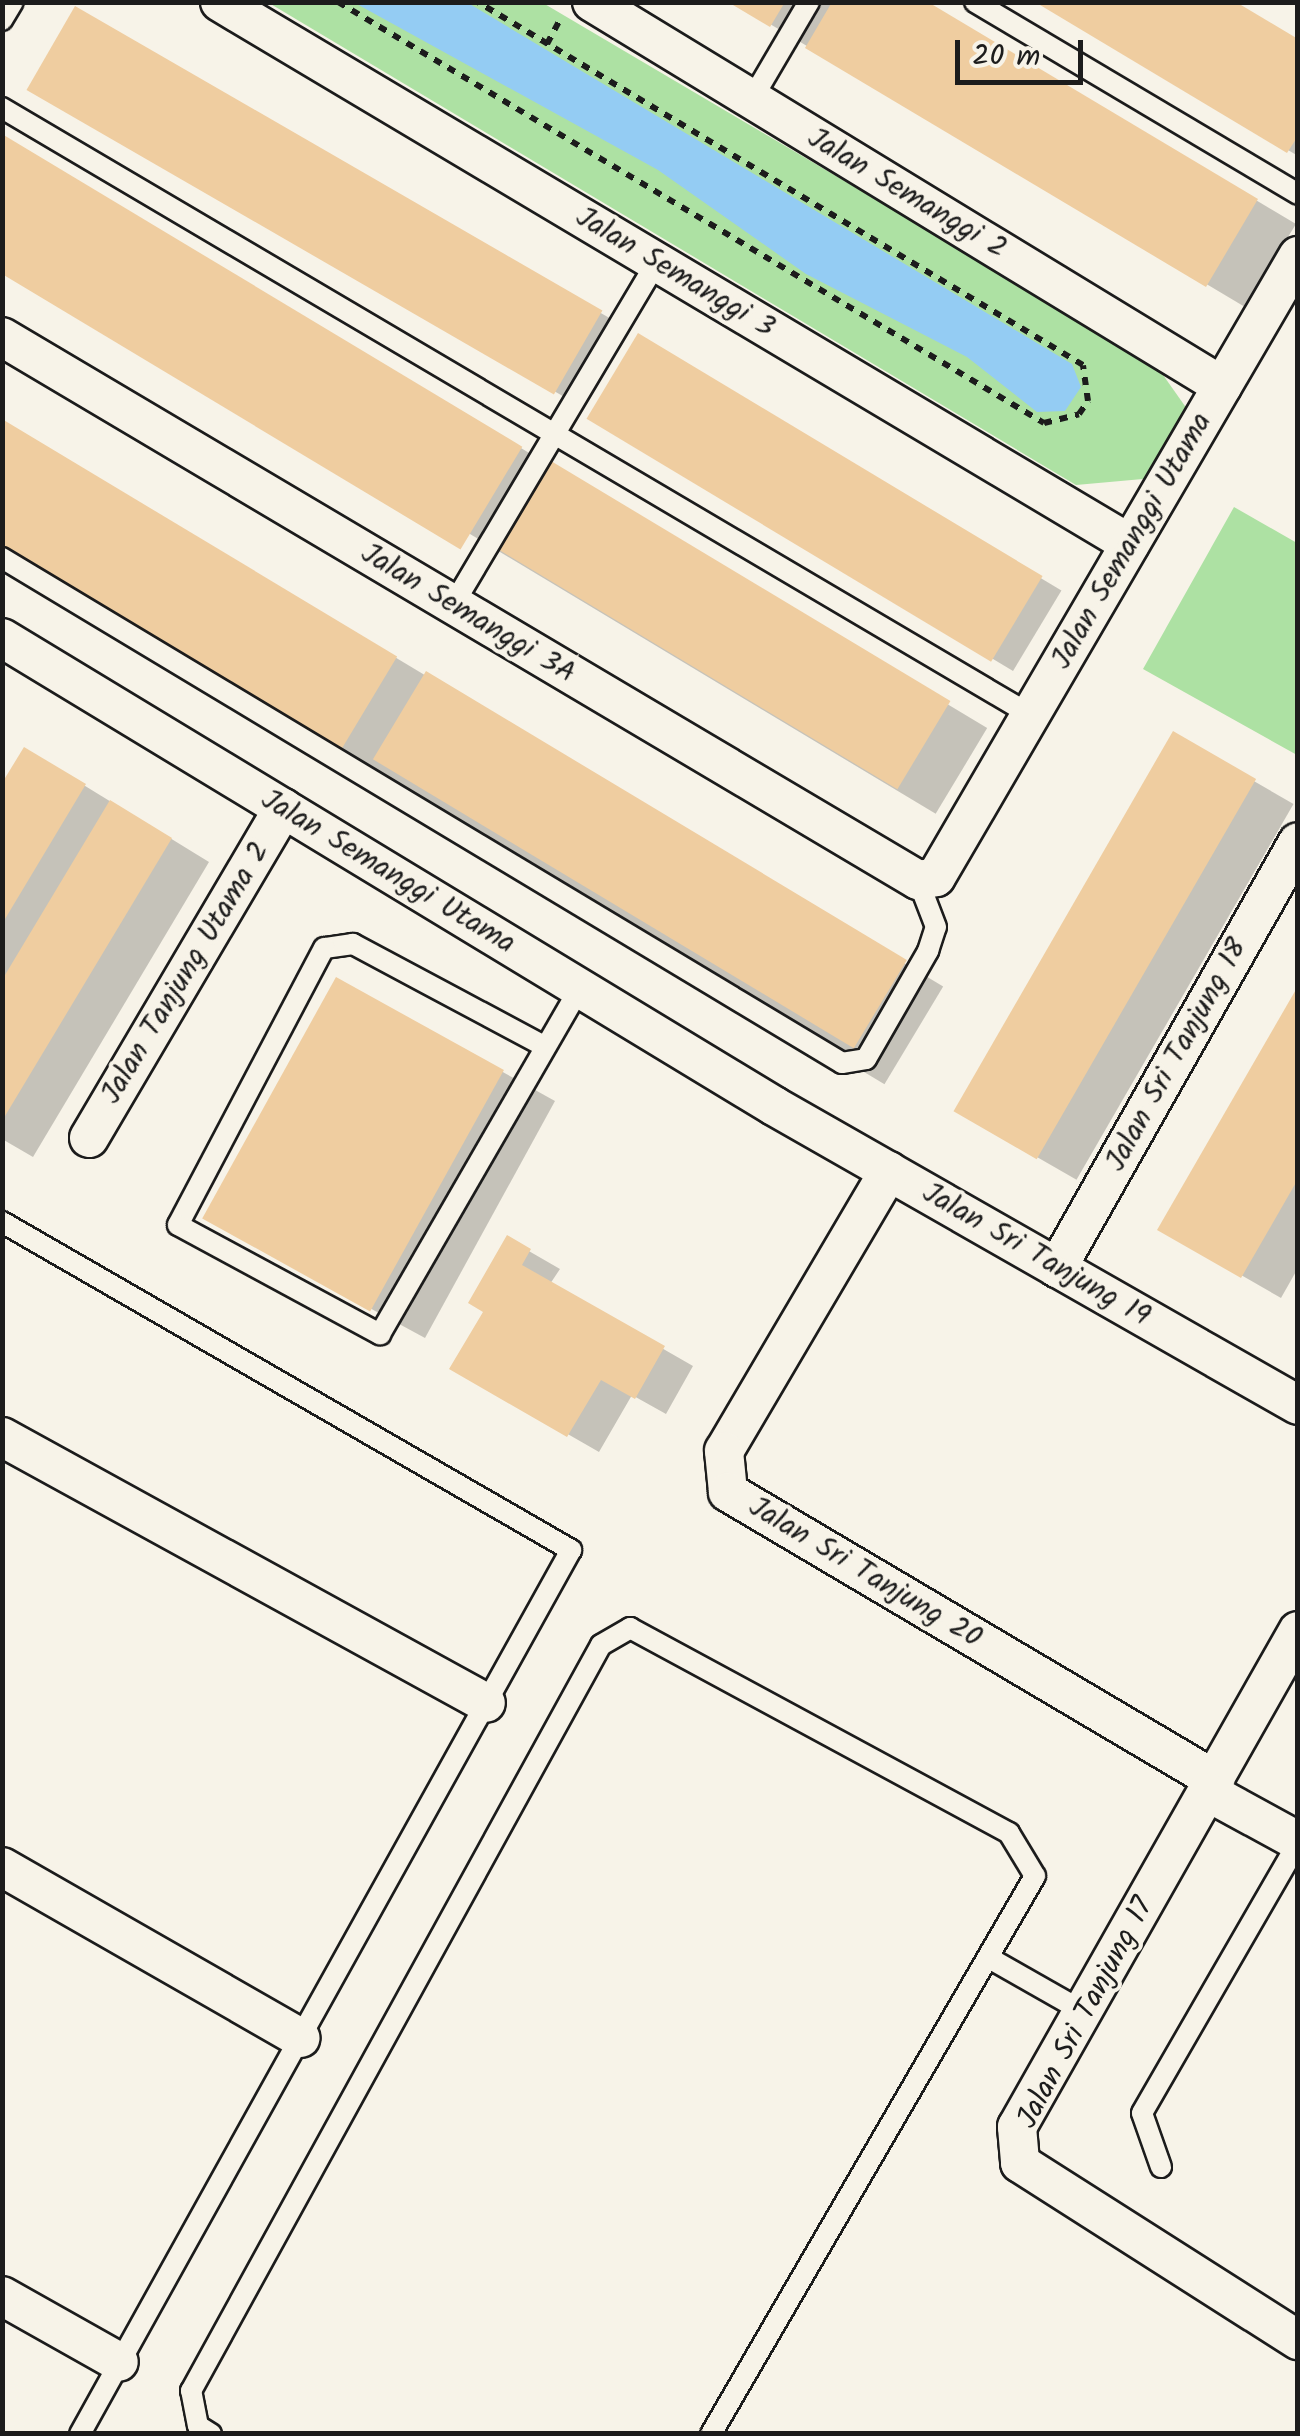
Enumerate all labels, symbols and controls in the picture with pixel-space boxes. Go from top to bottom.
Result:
scale bar [960,20,1088,82]
text: 20 m [972,33,1040,81]
street label: Jalan Semanggi 2 [801,120,1013,268]
street label: Jalan Semanggi 3 [569,199,781,347]
street label: Jalan Semanggi Utama [1044,406,1220,676]
street label: Jalan Semanggi 3A [354,536,582,692]
street label: Jalan Semanggi Utama [254,782,522,962]
street label: Jalan Tanjung Utama 2 [94,836,278,1110]
street label: Jalan Sri Tanjung 18 [1098,932,1256,1178]
street label: Jalan Sri Tanjung 19 [916,1175,1156,1335]
street label: Jalan Sri Tanjung 20 [742,1489,988,1657]
street label: Jalan Sri Tanjung 17 [1010,1891,1162,2135]

